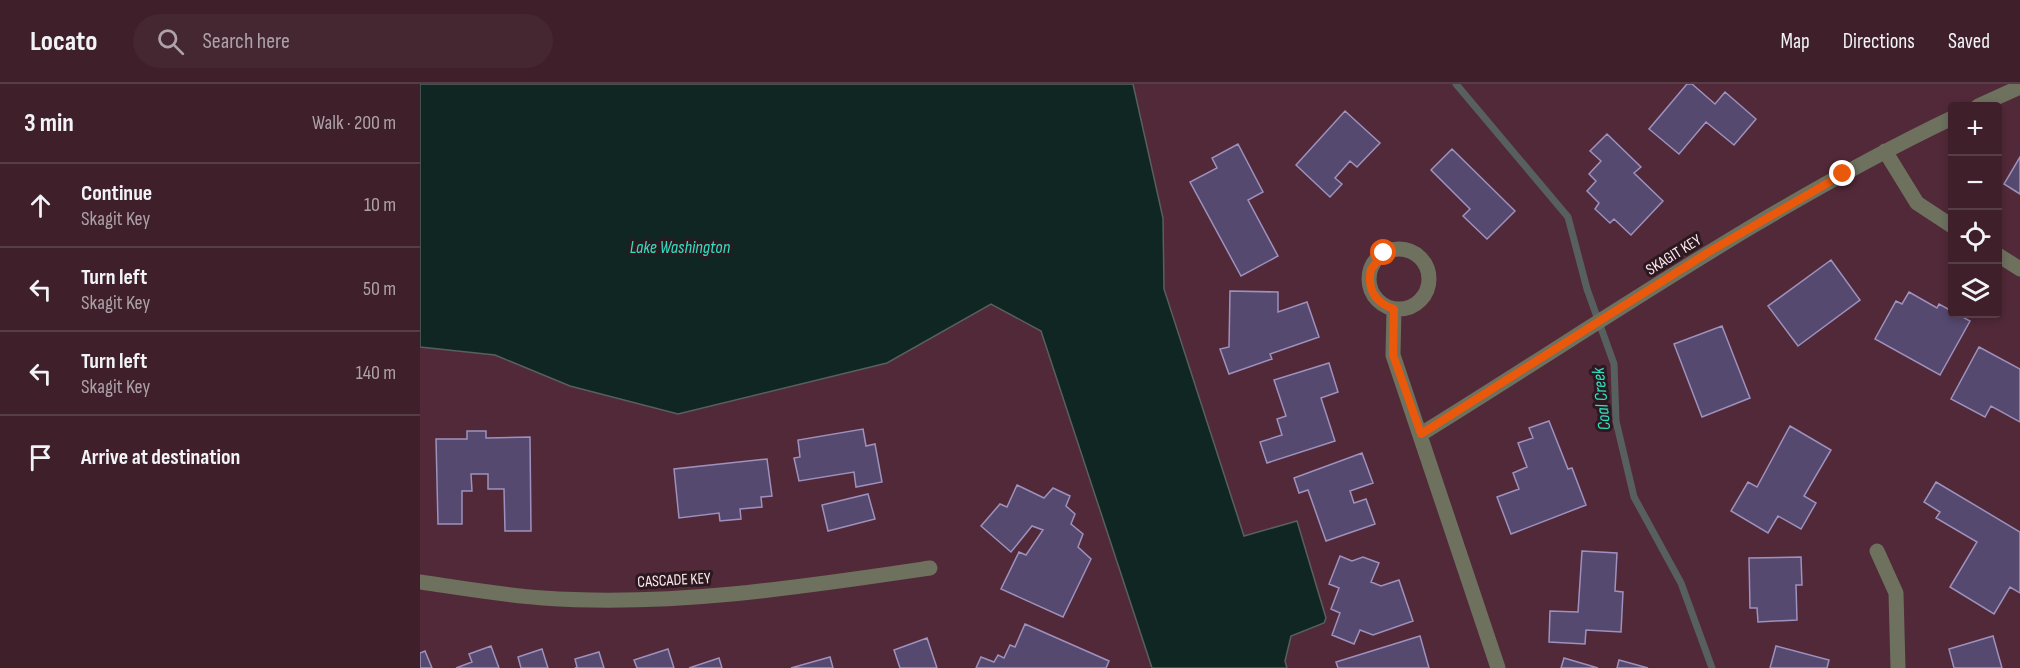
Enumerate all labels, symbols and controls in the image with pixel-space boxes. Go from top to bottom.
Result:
search box [133,14,553,68]
text: Locato [30,25,97,58]
icon: search [154,25,187,58]
text: Search here [202,28,290,55]
text: Map [1780,29,1810,54]
text: Directions [1843,29,1915,54]
text: Saved [1948,29,1990,54]
map controls [1948,102,2002,318]
button: + [1948,102,2002,156]
text: 3 min [24,108,74,139]
text: Walk · 200 m [312,111,396,135]
button: − [1948,156,2002,210]
route end [1829,160,1855,186]
text: Continue [81,180,152,207]
icon: ahead [24,189,57,222]
text: 10 m [364,193,396,217]
text: Skagit Key [81,207,150,231]
button: locate [1948,210,2002,264]
street label: SKAGIT KEY [1643,231,1705,280]
water label: Lake Washington [630,237,731,258]
route start [1370,239,1396,265]
text: Turn left [81,264,147,291]
button: layers [1948,264,2002,318]
icon: left [24,273,57,306]
text: 50 m [363,277,396,301]
text: Skagit Key [81,291,150,315]
text: Turn left [81,348,147,375]
icon: left [24,357,57,390]
text: 140 m [356,361,396,385]
water label: Coal Creek [1588,365,1615,431]
text: Skagit Key [81,375,150,399]
icon: arrive [24,441,57,474]
text: Arrive at destination [81,444,240,471]
street label: CASCADE KEY [637,569,712,592]

